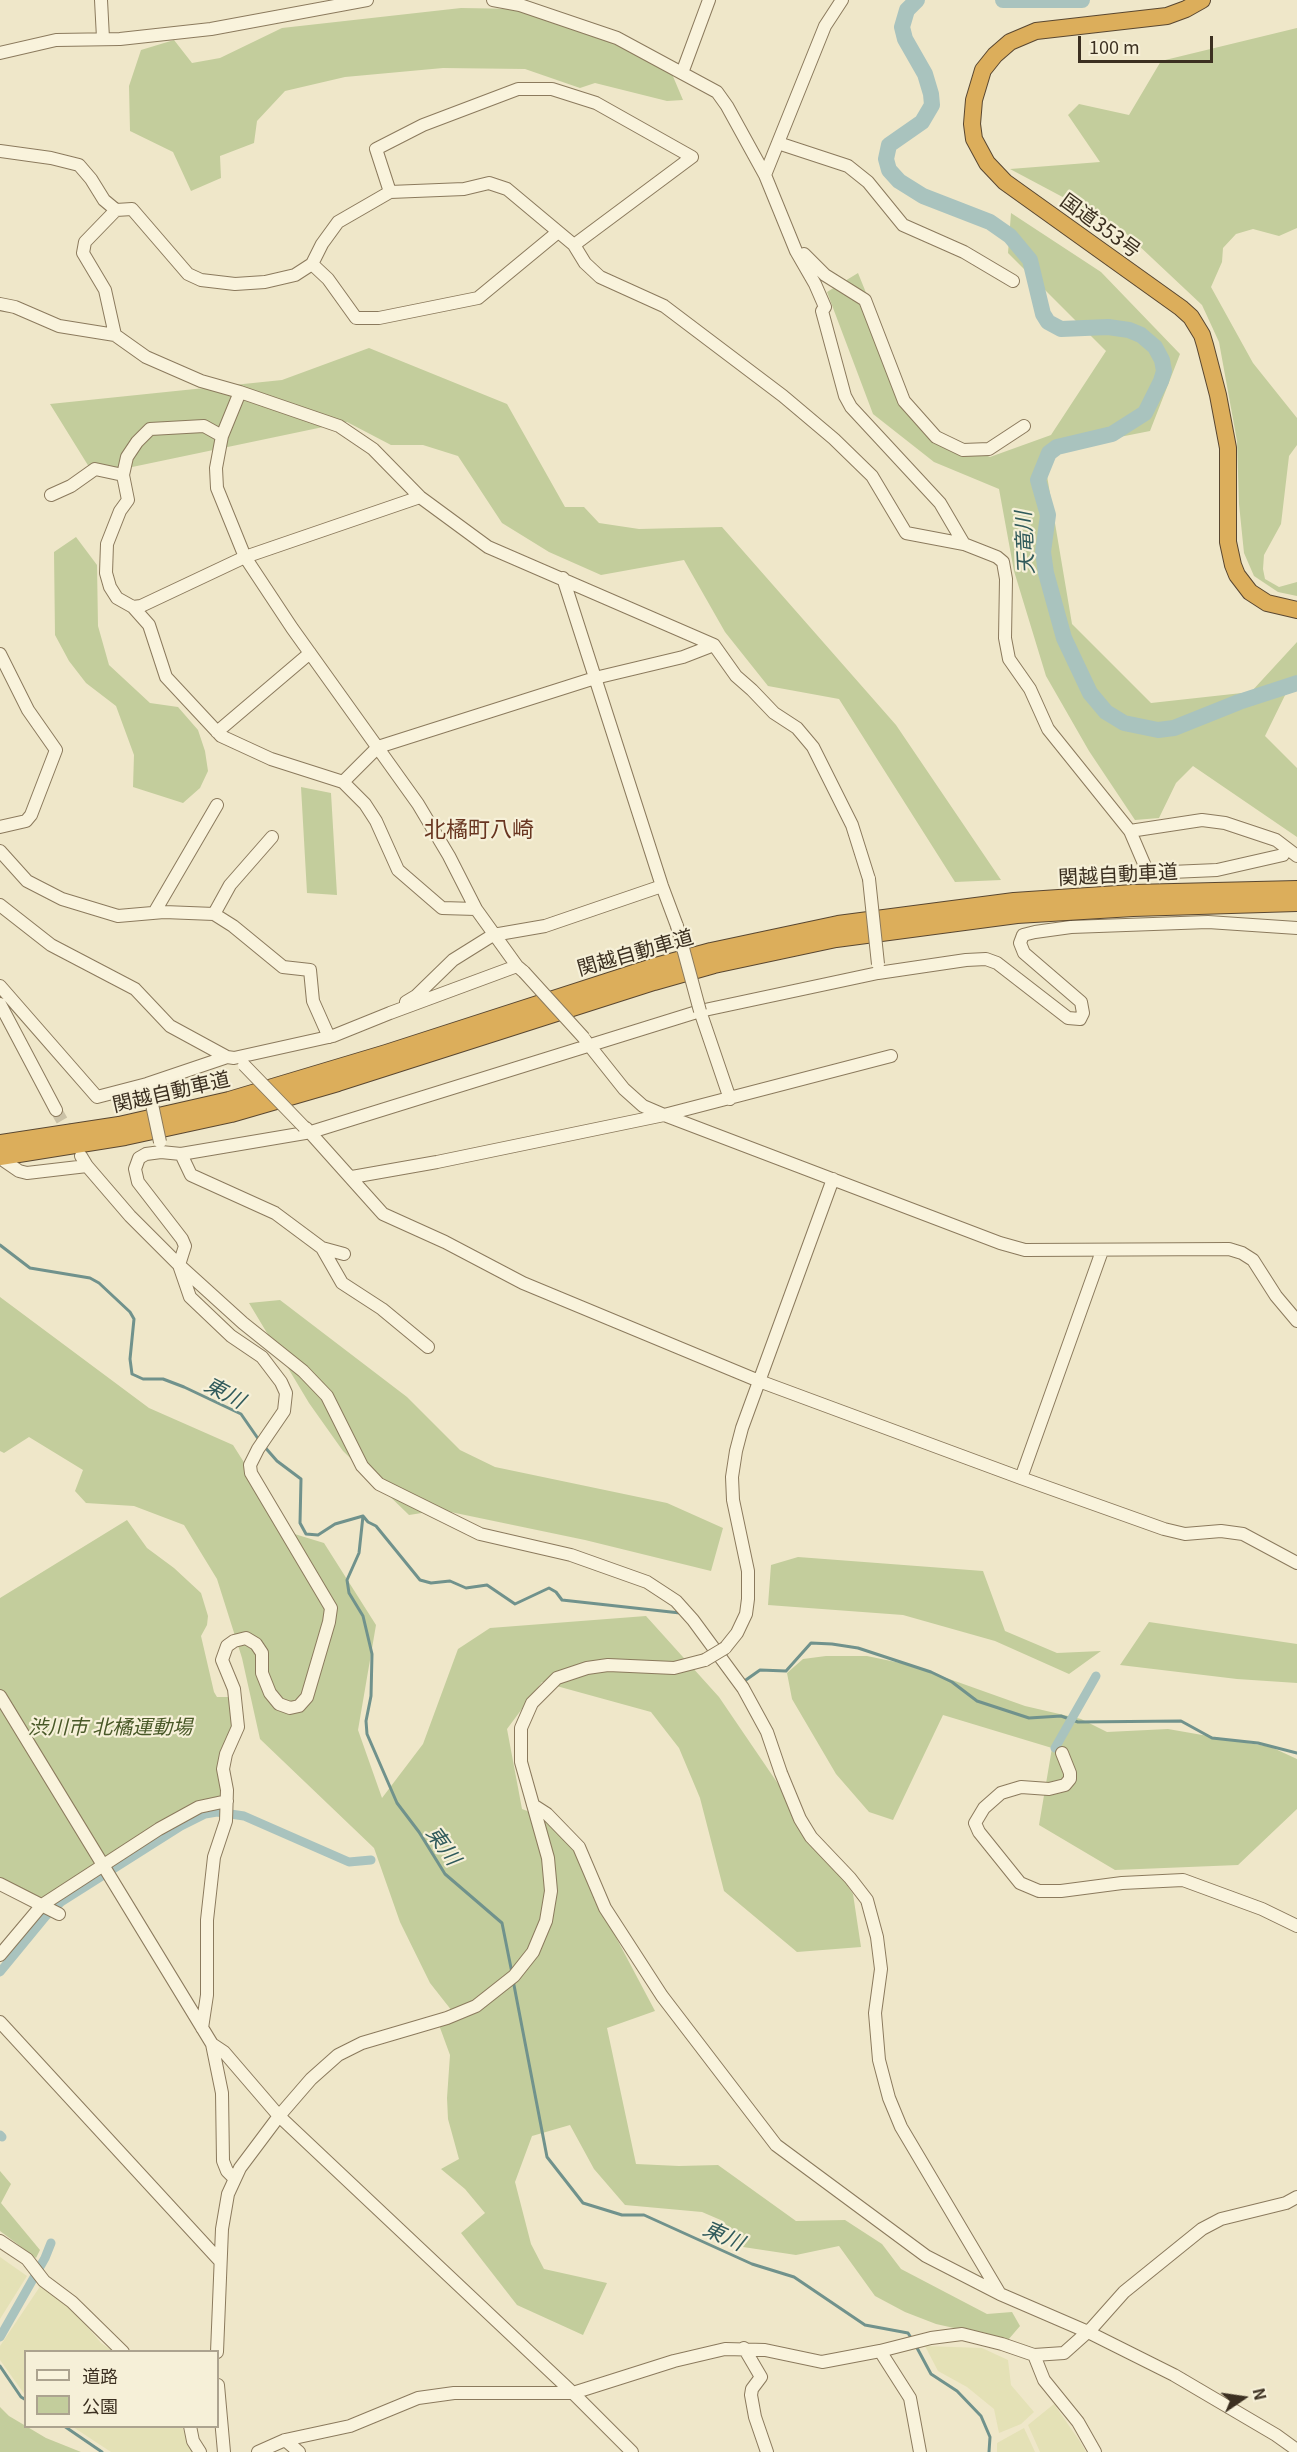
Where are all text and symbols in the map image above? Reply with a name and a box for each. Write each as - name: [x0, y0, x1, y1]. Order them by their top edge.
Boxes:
- scale bar: [1081, 24, 1216, 62]
- text: 100 m: [1089, 33, 1140, 59]
- street label: 国道353号: [1056, 188, 1146, 262]
- water label: 天竜川: [1010, 511, 1038, 575]
- district label: 北橘町八崎: [424, 816, 534, 842]
- street label: 関越自動車道: [1057, 859, 1179, 889]
- street label: 関越自動車道: [574, 924, 696, 980]
- street label: 関越自動車道: [110, 1066, 232, 1116]
- water label: 東川: [201, 1371, 249, 1413]
- park label: 渋川市 北橘運動場: [28, 1714, 192, 1738]
- water label: 東川: [421, 1821, 467, 1869]
- water label: 東川: [700, 2215, 748, 2255]
- legend: [24, 2350, 219, 2428]
- text: 道路: [82, 2362, 118, 2388]
- north arrow: [1213, 2368, 1273, 2428]
- text: N: [1247, 2385, 1274, 2402]
- text: 公園: [82, 2392, 118, 2418]

